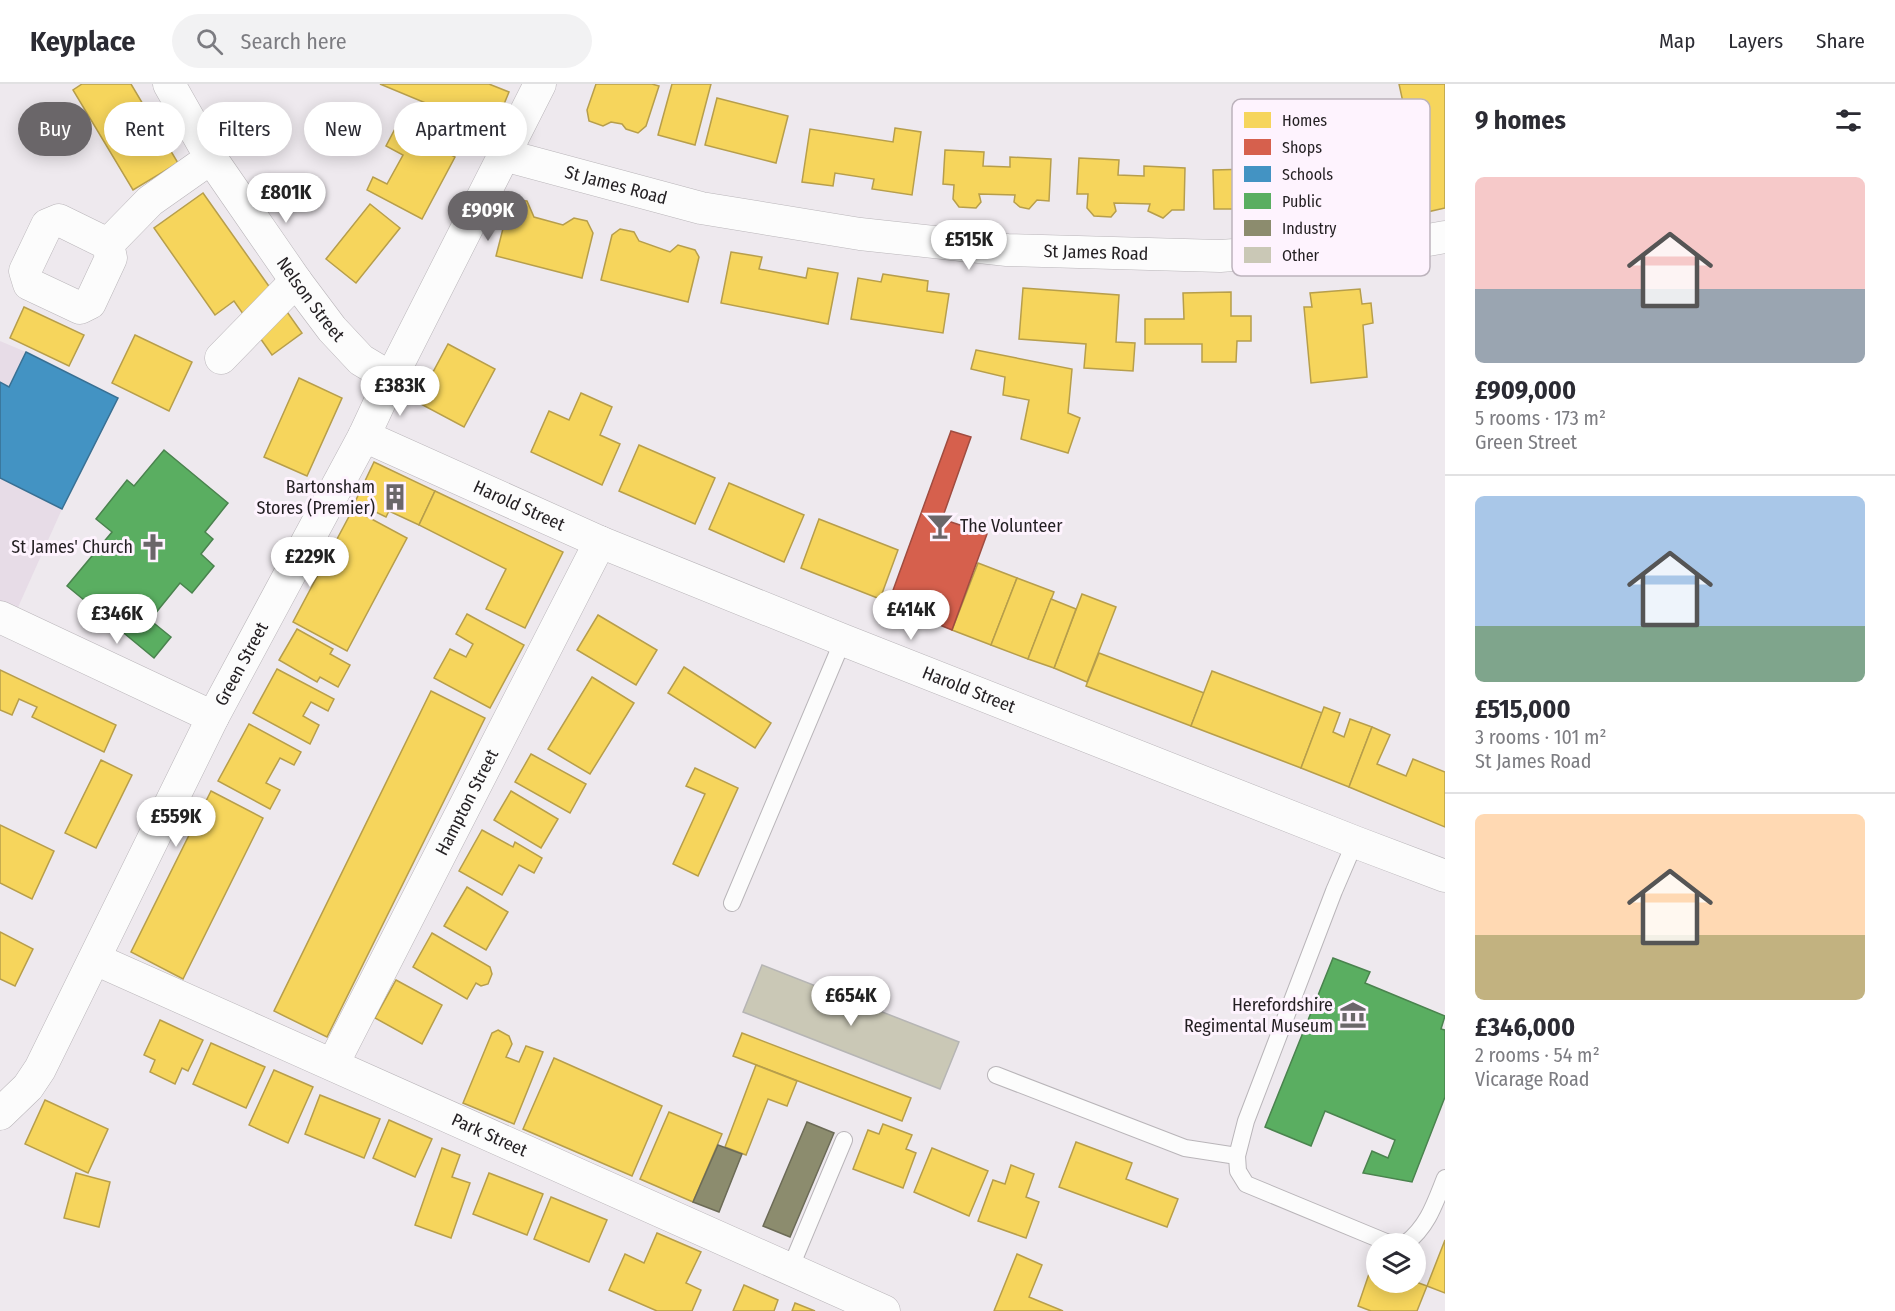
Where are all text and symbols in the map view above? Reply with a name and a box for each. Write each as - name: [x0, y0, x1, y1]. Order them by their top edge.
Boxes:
- search box: [172, 14, 592, 68]
- text: Keyplace: [30, 25, 136, 58]
- icon: search: [193, 25, 226, 58]
- text: Search here: [241, 28, 347, 55]
- text: Map: [1659, 28, 1695, 54]
- text: Layers: [1728, 28, 1783, 54]
- text: Share: [1816, 28, 1865, 54]
- legend: [1232, 99, 1430, 276]
- chip: Buy: [18, 102, 92, 156]
- chip: Rent: [104, 102, 185, 156]
- chip: Filters: [197, 102, 292, 156]
- chip: New: [304, 102, 382, 156]
- chip: Apartment: [394, 102, 527, 156]
- icon: filters: [1832, 104, 1865, 137]
- text: 9 homes: [1475, 105, 1566, 136]
- text: Homes: [1282, 111, 1327, 130]
- text: Shops: [1282, 138, 1322, 157]
- street label: St James Road: [563, 161, 669, 209]
- text: Schools: [1282, 165, 1333, 184]
- pin: £801K: [244, 173, 328, 224]
- text: £801K: [261, 180, 311, 204]
- pin: £909K: [446, 191, 530, 242]
- text: Public: [1282, 192, 1322, 211]
- text: £909K: [462, 198, 514, 222]
- icon: home: [1616, 216, 1724, 324]
- text: Industry: [1282, 219, 1337, 238]
- pin: £515K: [927, 220, 1011, 271]
- text: £515K: [945, 227, 993, 251]
- street label: St James Road: [1043, 240, 1149, 265]
- text: Other: [1282, 246, 1320, 265]
- street label: Nelson Street: [272, 253, 349, 346]
- pin: £383K: [358, 366, 442, 417]
- text: £383K: [375, 373, 425, 397]
- text: £909,000: [1475, 375, 1576, 406]
- text: 5 rooms · 173 m²: [1475, 406, 1606, 430]
- text: Green Street: [1475, 430, 1577, 454]
- place label: Bartonsham Stores (Premier): [257, 476, 375, 519]
- street label: Harold Street: [470, 476, 568, 536]
- building icon: Bartonsham Stores (Premier): [380, 482, 410, 512]
- bar icon: The Volunteer: [925, 511, 955, 541]
- place label: The Volunteer: [960, 515, 1063, 537]
- church icon: St James' Church: [138, 532, 168, 562]
- icon: home: [1616, 535, 1724, 643]
- place label: St James' Church: [11, 536, 133, 558]
- pin: £229K: [268, 537, 352, 588]
- text: £229K: [285, 544, 335, 568]
- pin: £414K: [869, 590, 953, 641]
- pin: £346K: [75, 594, 159, 645]
- text: £414K: [887, 597, 935, 621]
- text: £346K: [91, 601, 143, 625]
- street label: Green Street: [210, 618, 273, 710]
- street label: Harold Street: [919, 661, 1018, 718]
- text: £515,000: [1475, 694, 1571, 725]
- text: 3 rooms · 101 m²: [1475, 725, 1606, 749]
- street label: Hampton Street: [431, 745, 503, 859]
- text: St James Road: [1475, 749, 1591, 773]
- pin: £559K: [134, 797, 218, 848]
- text: £559K: [151, 804, 201, 828]
- icon: home: [1616, 853, 1724, 961]
- pin: £654K: [809, 976, 893, 1027]
- text: £654K: [825, 983, 877, 1007]
- place label: Herefordshire Regimental Museum: [1184, 994, 1333, 1037]
- museum icon: Herefordshire Regimental Museum: [1338, 1000, 1368, 1030]
- text: £346,000: [1475, 1012, 1575, 1043]
- text: 2 rooms · 54 m²: [1475, 1043, 1600, 1067]
- text: Vicarage Road: [1475, 1067, 1589, 1091]
- street label: Park Street: [448, 1109, 531, 1162]
- map controls: [1366, 1233, 1426, 1293]
- button: layers: [1366, 1233, 1426, 1293]

